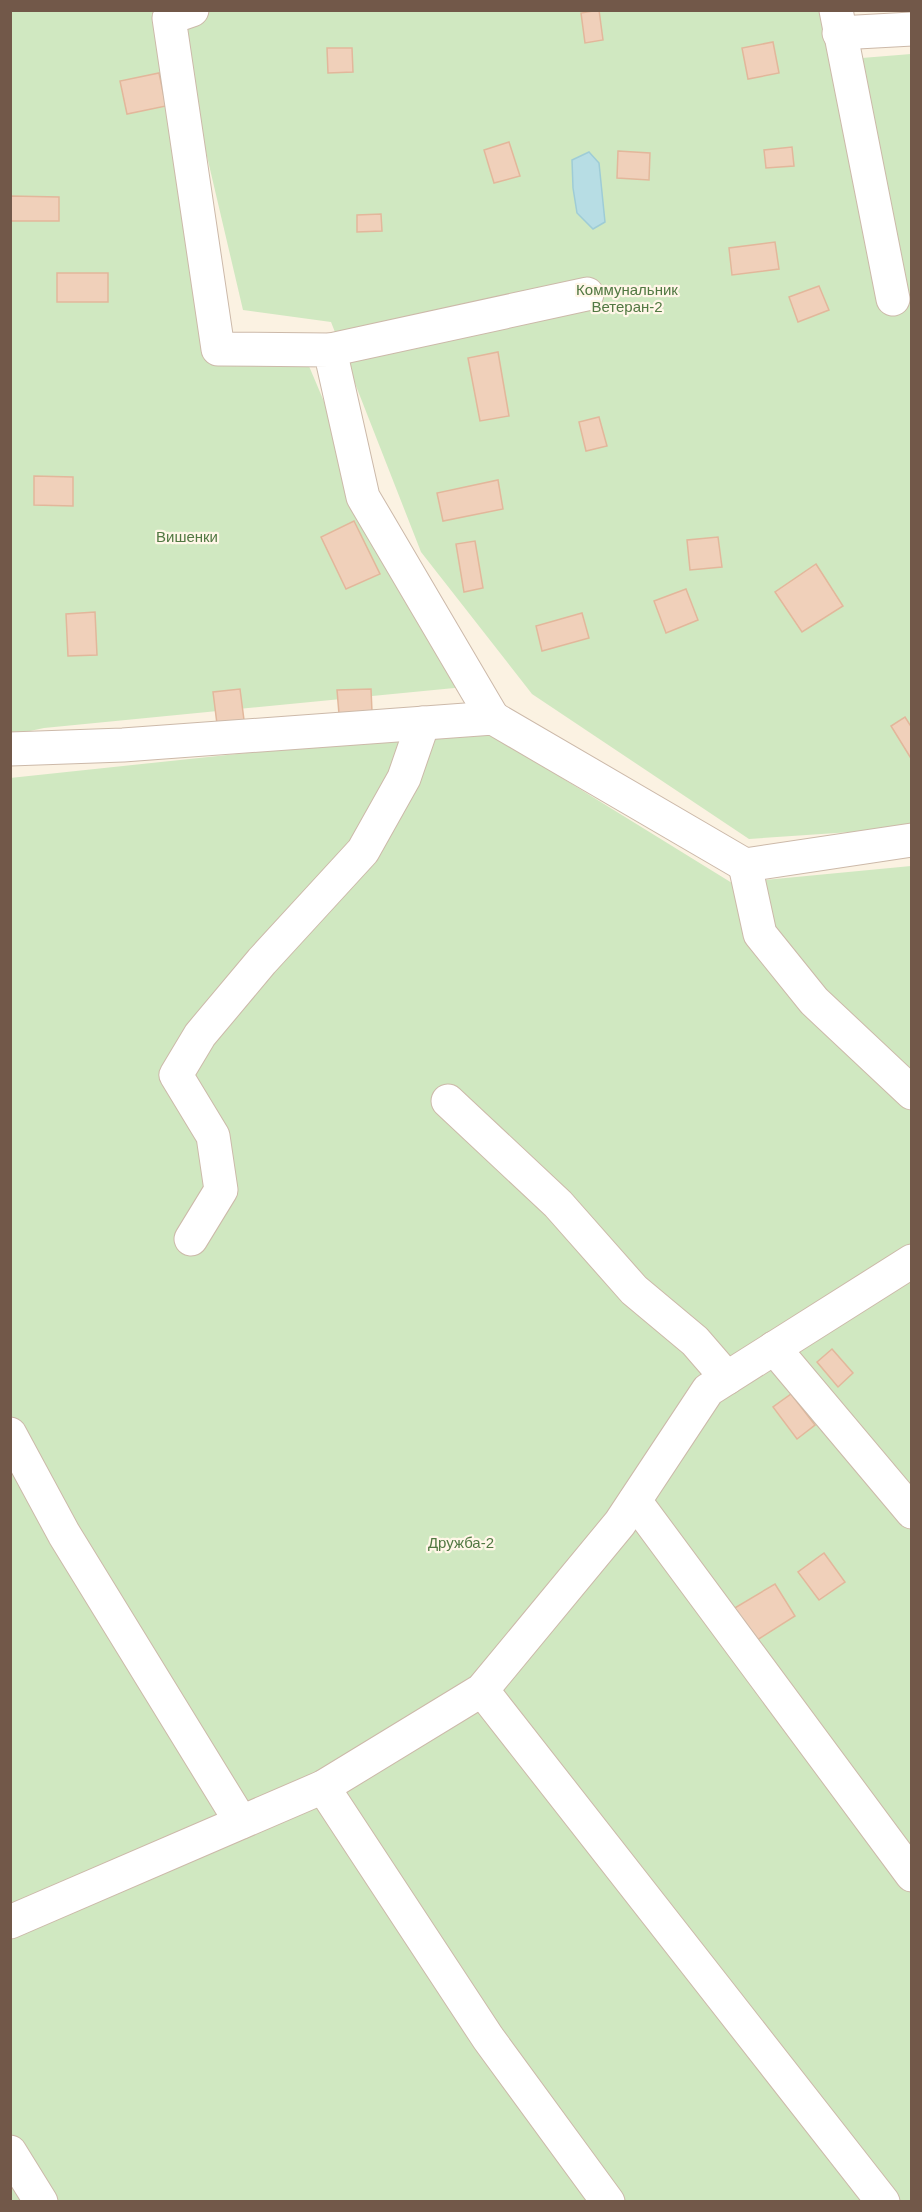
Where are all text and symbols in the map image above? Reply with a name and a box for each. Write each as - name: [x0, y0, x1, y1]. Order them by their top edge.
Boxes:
- park label: Коммунальник Ветеран-2: [576, 281, 678, 315]
- park label: Вишенки: [156, 528, 218, 545]
- park label: Дружба-2: [428, 1534, 494, 1551]

